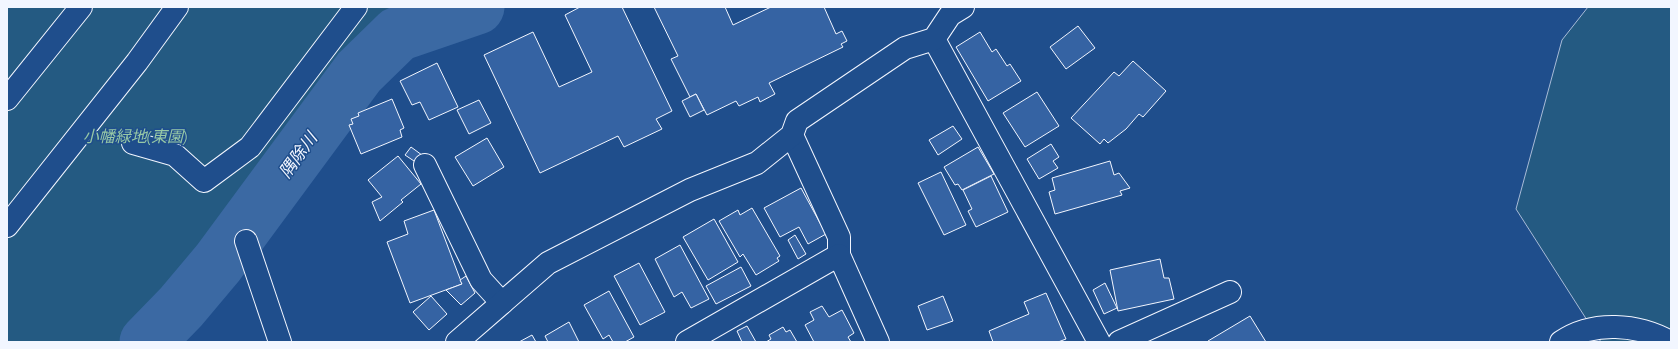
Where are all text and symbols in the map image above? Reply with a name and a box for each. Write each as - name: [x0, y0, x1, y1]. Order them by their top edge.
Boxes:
- park label: 小幡緑地(東園): [83, 127, 187, 146]
- water label: 隅除川: [275, 127, 322, 182]

